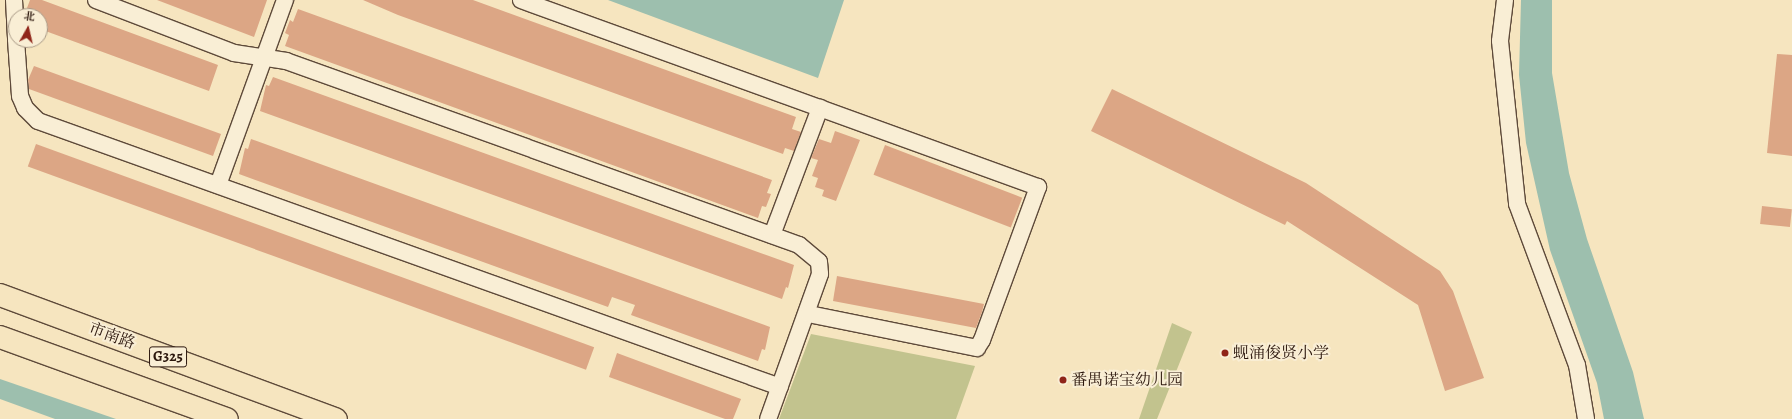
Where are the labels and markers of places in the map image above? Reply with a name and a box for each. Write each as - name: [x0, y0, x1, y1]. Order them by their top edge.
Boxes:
- place label: 蚬涌俊贤小学: [1233, 343, 1329, 363]
- marker: 蚬涌俊贤小学: [1220, 348, 1230, 358]
- place label: 番禺诺宝幼儿园: [1071, 370, 1183, 390]
- marker: 番禺诺宝幼儿园: [1058, 375, 1068, 385]

